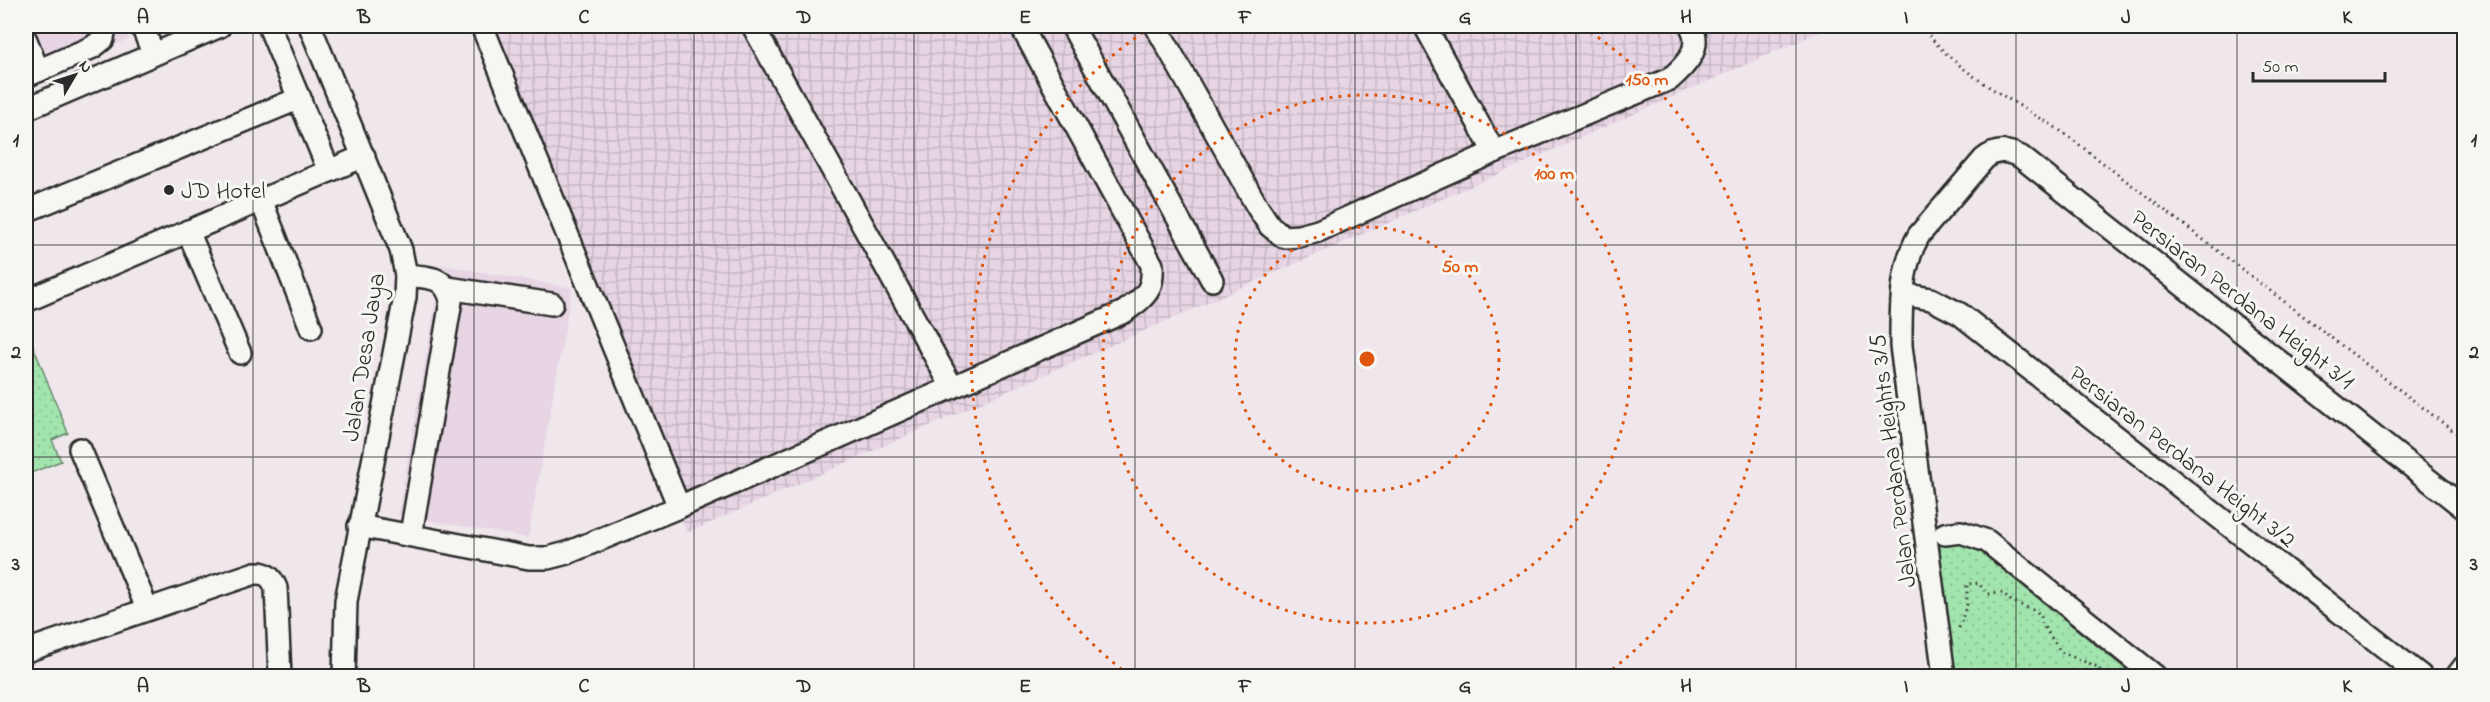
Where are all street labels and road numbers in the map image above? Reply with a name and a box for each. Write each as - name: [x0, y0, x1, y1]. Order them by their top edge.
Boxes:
- street label: Persiaran Perdana Height 3/1: [2122, 202, 2361, 400]
- street label: Jalan Desa Jaya: [335, 271, 397, 444]
- street label: Jalan Perdana Heights 3/5: [1862, 332, 1927, 589]
- street label: Persiaran Perdana Height 3/2: [2060, 358, 2303, 558]

